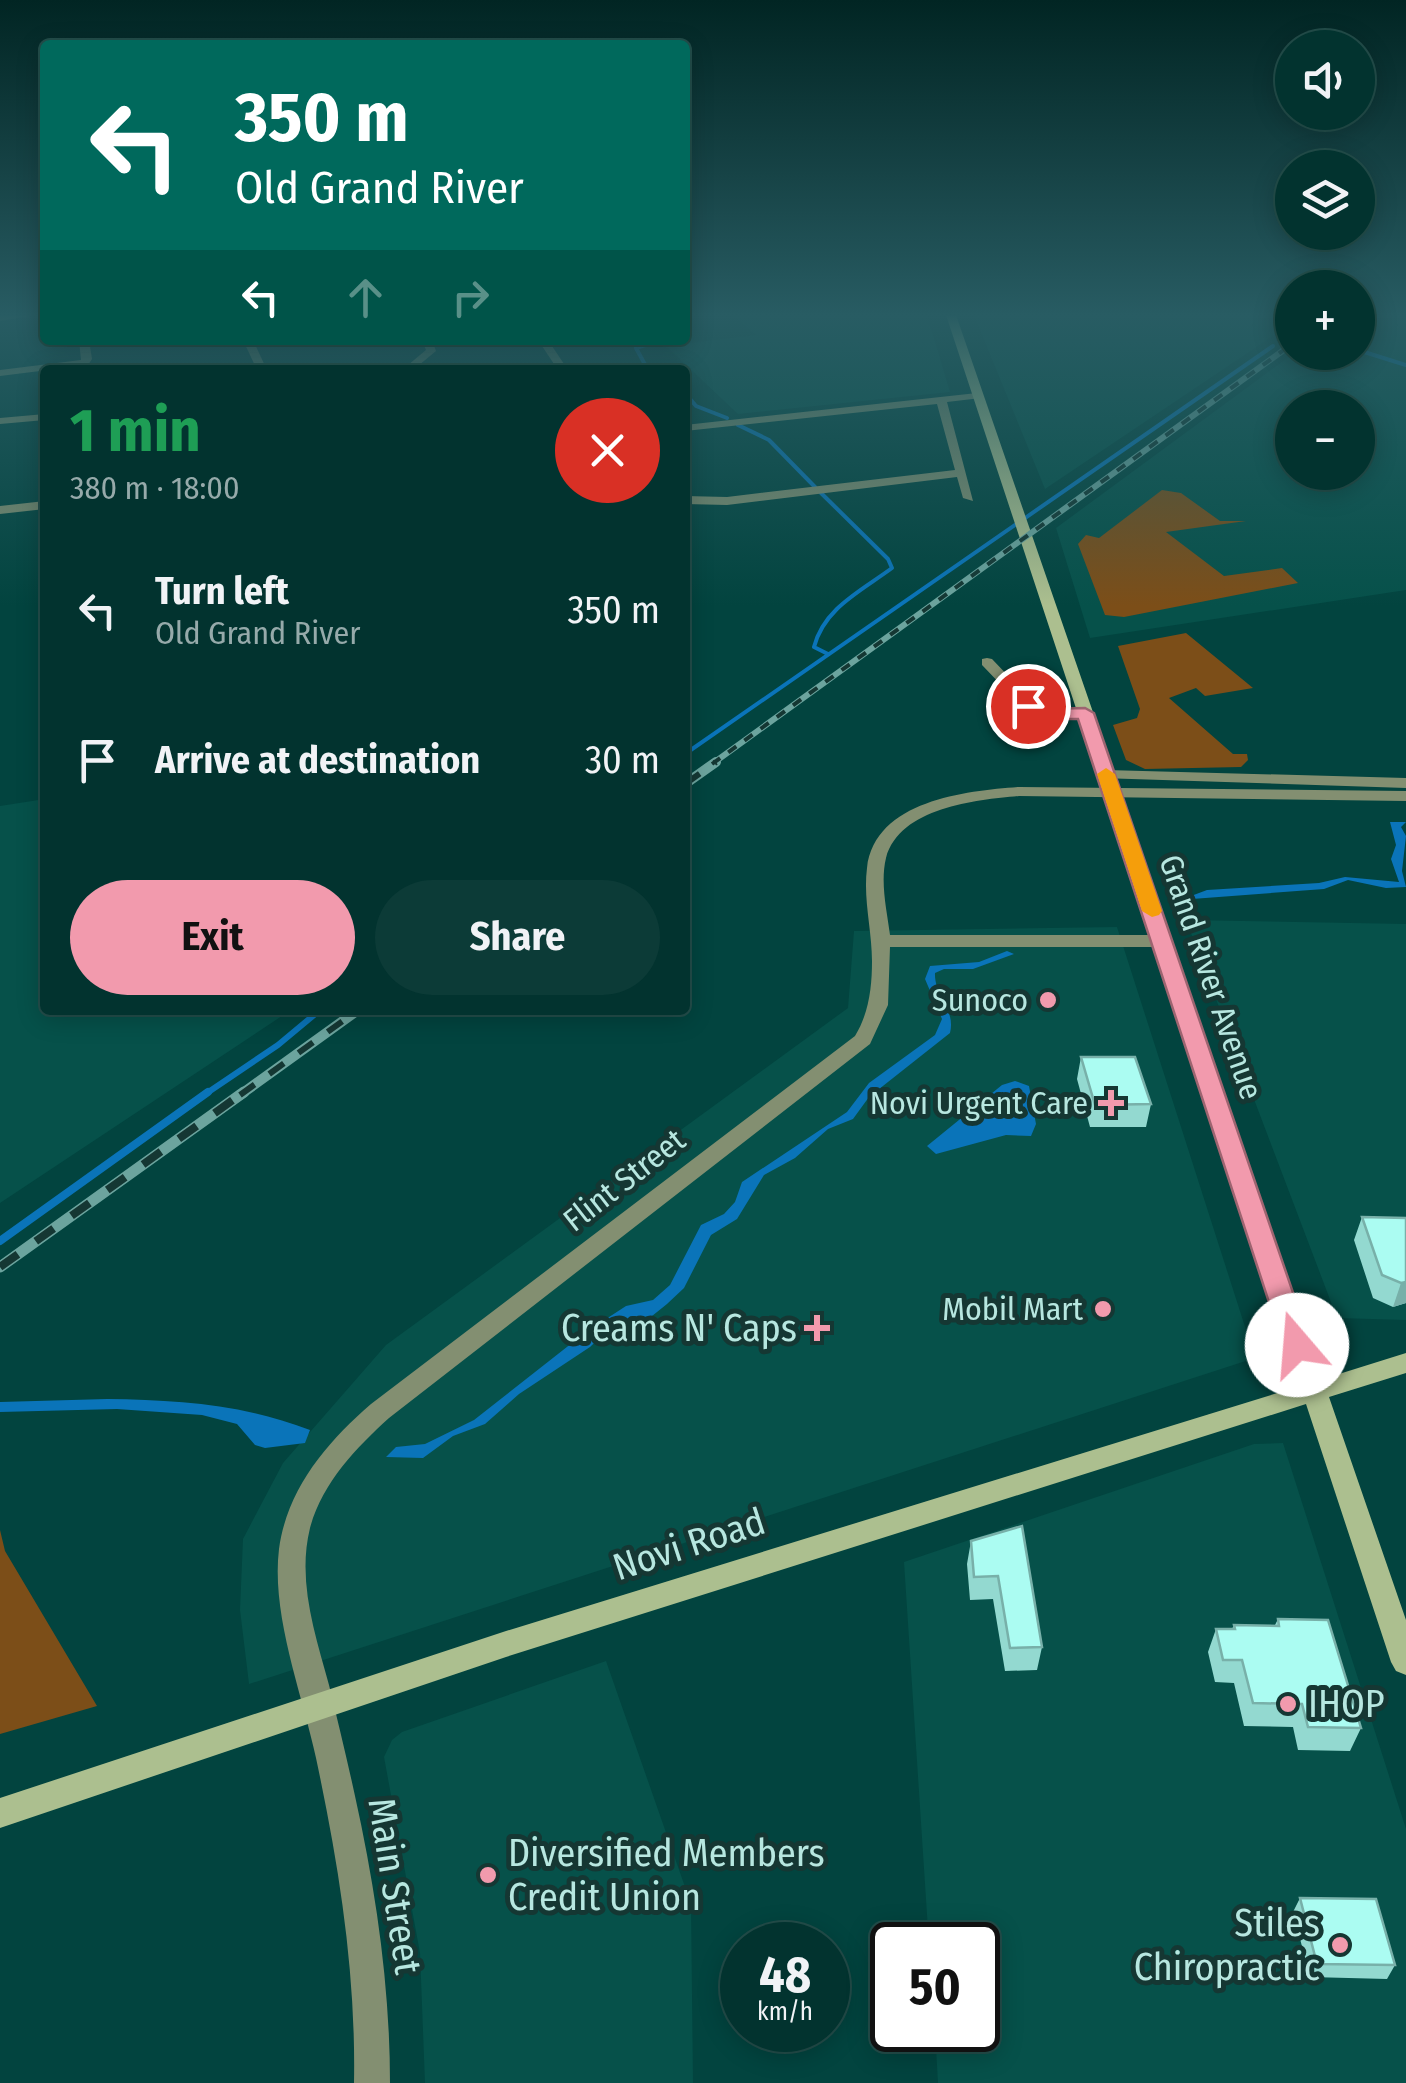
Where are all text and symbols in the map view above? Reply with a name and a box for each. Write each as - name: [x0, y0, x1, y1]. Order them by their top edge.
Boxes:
- map controls: [1275, 30, 1375, 490]
- button: sound: [1275, 30, 1375, 130]
- text: 350 m: [235, 76, 409, 160]
- icon: left: [70, 80, 200, 210]
- button: layers: [1275, 150, 1375, 250]
- text: Old Grand River: [235, 161, 524, 215]
- icon: left: [233, 270, 288, 325]
- icon: ahead: [338, 270, 393, 325]
- icon: right: [443, 270, 498, 325]
- button: +: [1275, 270, 1375, 370]
- button: −: [1275, 390, 1375, 490]
- text: 1 min: [70, 395, 201, 467]
- button: close: [555, 398, 660, 503]
- text: 380 m · 18:00: [70, 469, 240, 507]
- text: Turn left: [155, 568, 289, 614]
- icon: left: [70, 583, 125, 638]
- text: 350 m: [567, 587, 660, 633]
- text: Old Grand River: [155, 614, 360, 652]
- pin: [986, 664, 1071, 749]
- icon: arrive: [1001, 679, 1056, 734]
- icon: arrive: [70, 733, 125, 788]
- text: Arrive at destination: [155, 737, 480, 783]
- text: 30 m: [585, 737, 660, 783]
- street label: Grand River Avenue: [1151, 850, 1271, 1104]
- button: Exit: [70, 880, 355, 995]
- button: Share: [375, 880, 660, 995]
- place label: Sunoco: [932, 981, 1028, 1019]
- marker: Sunoco: [1037, 989, 1059, 1011]
- place label: Novi Urgent Care: [870, 1084, 1088, 1122]
- marker: Novi Urgent Care: [1098, 1090, 1124, 1116]
- street label: Flint Street: [556, 1120, 693, 1239]
- place label: Mobil Mart: [942, 1290, 1084, 1328]
- position arrow: [1245, 1293, 1349, 1397]
- marker: Mobil Mart: [1092, 1298, 1114, 1320]
- place label: Creams N' Caps: [561, 1305, 797, 1351]
- marker: Creams N' Caps: [806, 1317, 828, 1339]
- street label: Novi Road: [607, 1498, 771, 1590]
- place label: IHOP: [1308, 1681, 1385, 1727]
- marker: IHOP: [1277, 1693, 1299, 1715]
- street label: Main Street: [358, 1795, 432, 1978]
- place label: Diversified Members Credit Union: [508, 1830, 825, 1920]
- marker: Diversified Members Credit Union: [477, 1864, 499, 1886]
- place label: Stiles Chiropractic: [1134, 1900, 1320, 1990]
- speed limit sign: 50: [870, 1922, 1000, 2052]
- marker: Stiles Chiropractic: [1329, 1934, 1351, 1956]
- text: 48: [759, 1945, 811, 2005]
- text: km/h: [757, 1997, 813, 2027]

